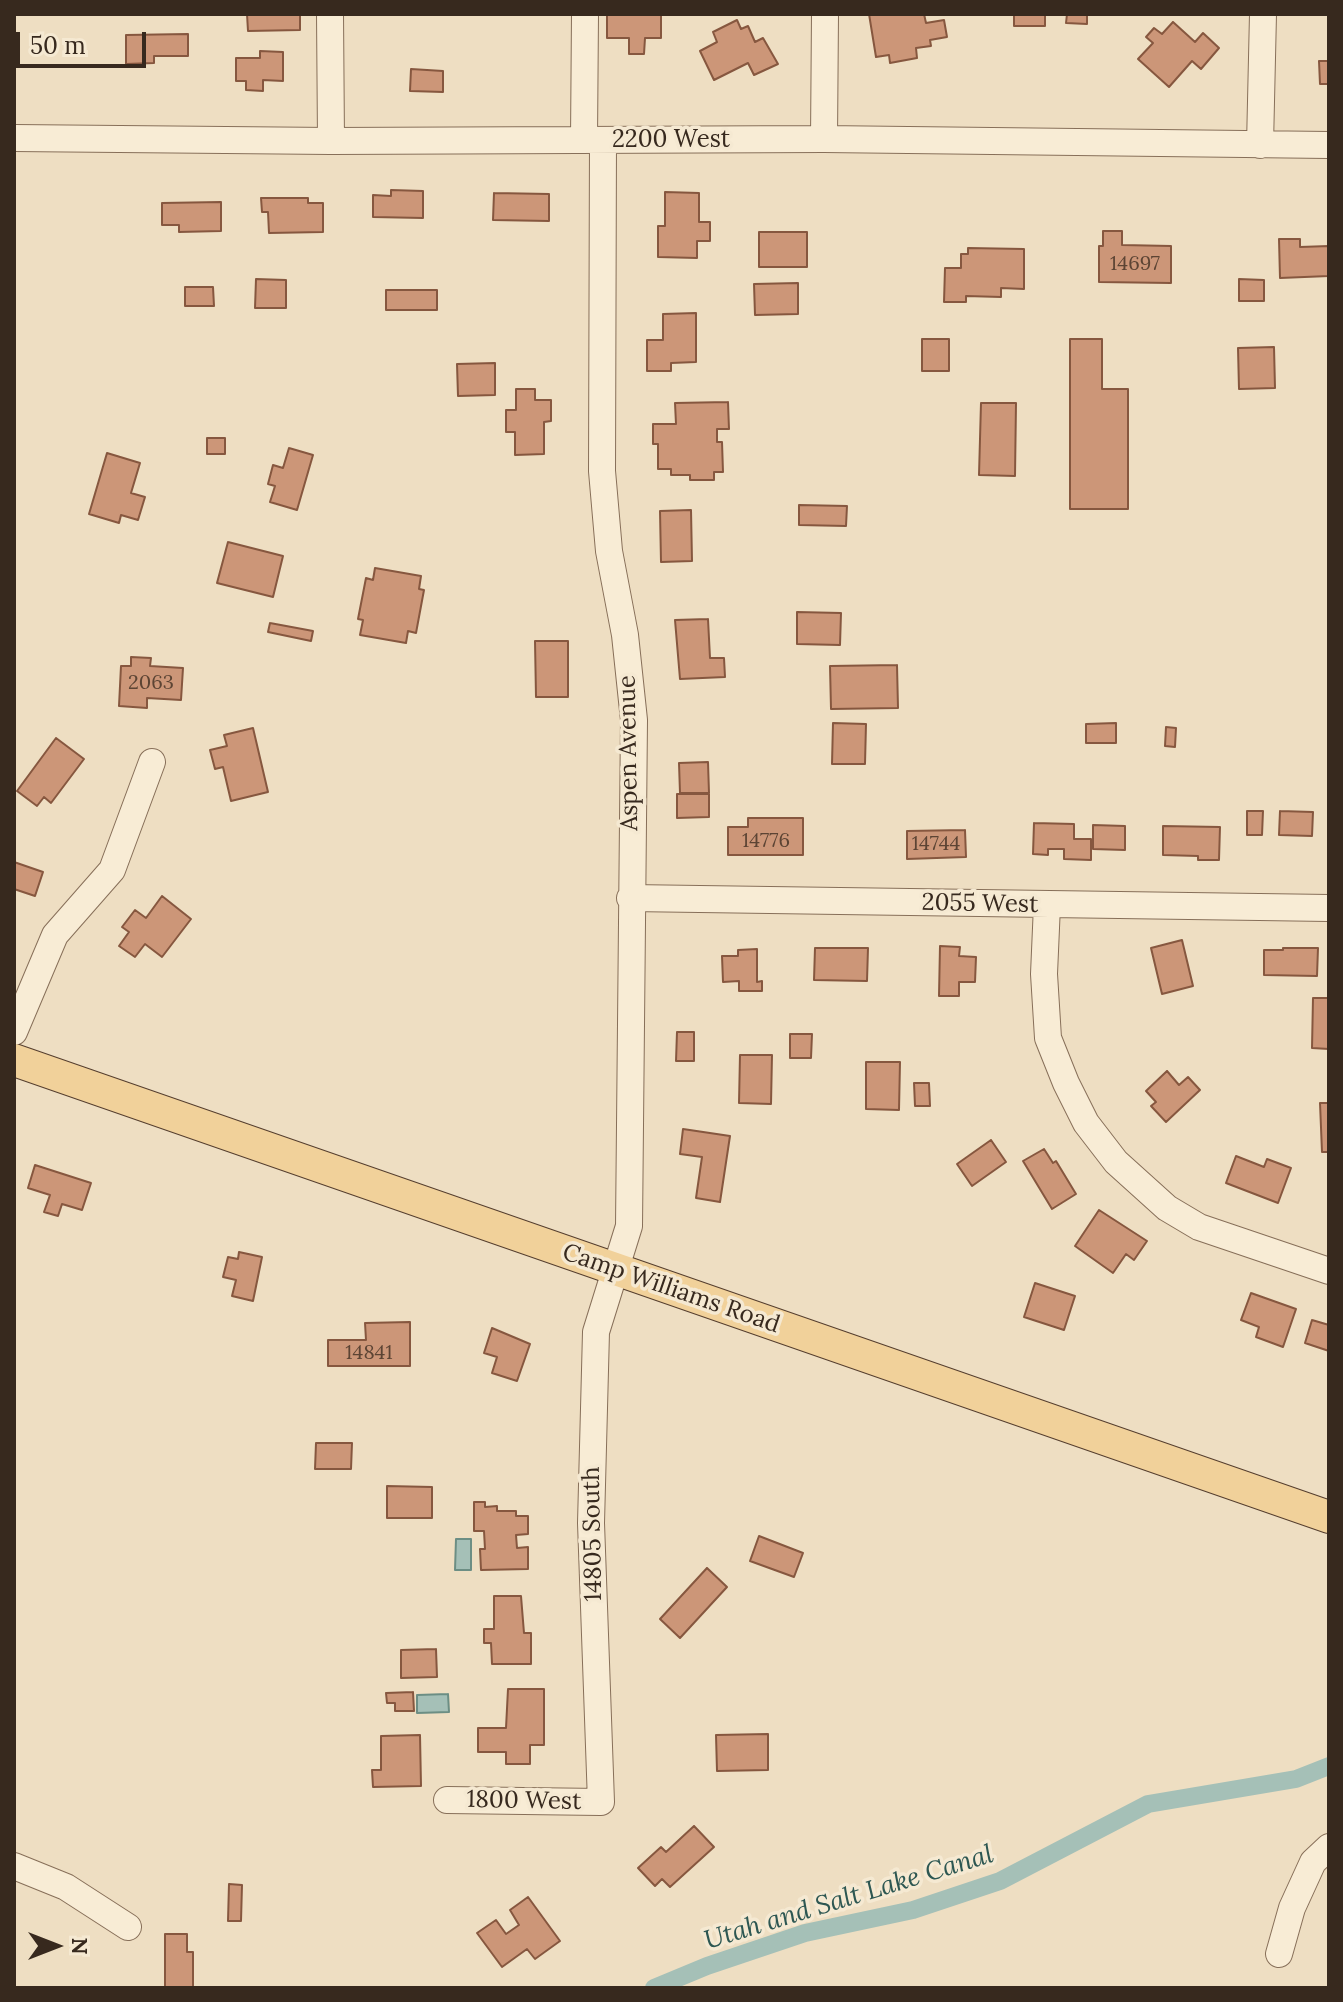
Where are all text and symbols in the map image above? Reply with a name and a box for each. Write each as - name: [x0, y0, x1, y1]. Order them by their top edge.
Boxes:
- scale bar: [20, 16, 150, 66]
- text: 50 m: [30, 30, 86, 61]
- street label: 2200 West: [612, 126, 730, 154]
- house number: 14697: [1110, 252, 1160, 276]
- house number: 2063: [128, 671, 174, 695]
- street label: Aspen Avenue: [613, 675, 645, 831]
- house number: 14776: [742, 829, 790, 853]
- house number: 14744: [912, 832, 960, 856]
- street label: 2055 West: [921, 889, 1039, 919]
- street label: Camp Williams Road: [558, 1238, 784, 1340]
- house number: 14841: [345, 1341, 393, 1365]
- street label: 14805 South: [577, 1466, 609, 1602]
- street label: 1800 West: [466, 1786, 582, 1816]
- water label: Utah and Salt Lake Canal: [701, 1839, 997, 1957]
- north arrow: [16, 1906, 96, 1986]
- text: N: [66, 1937, 94, 1955]

